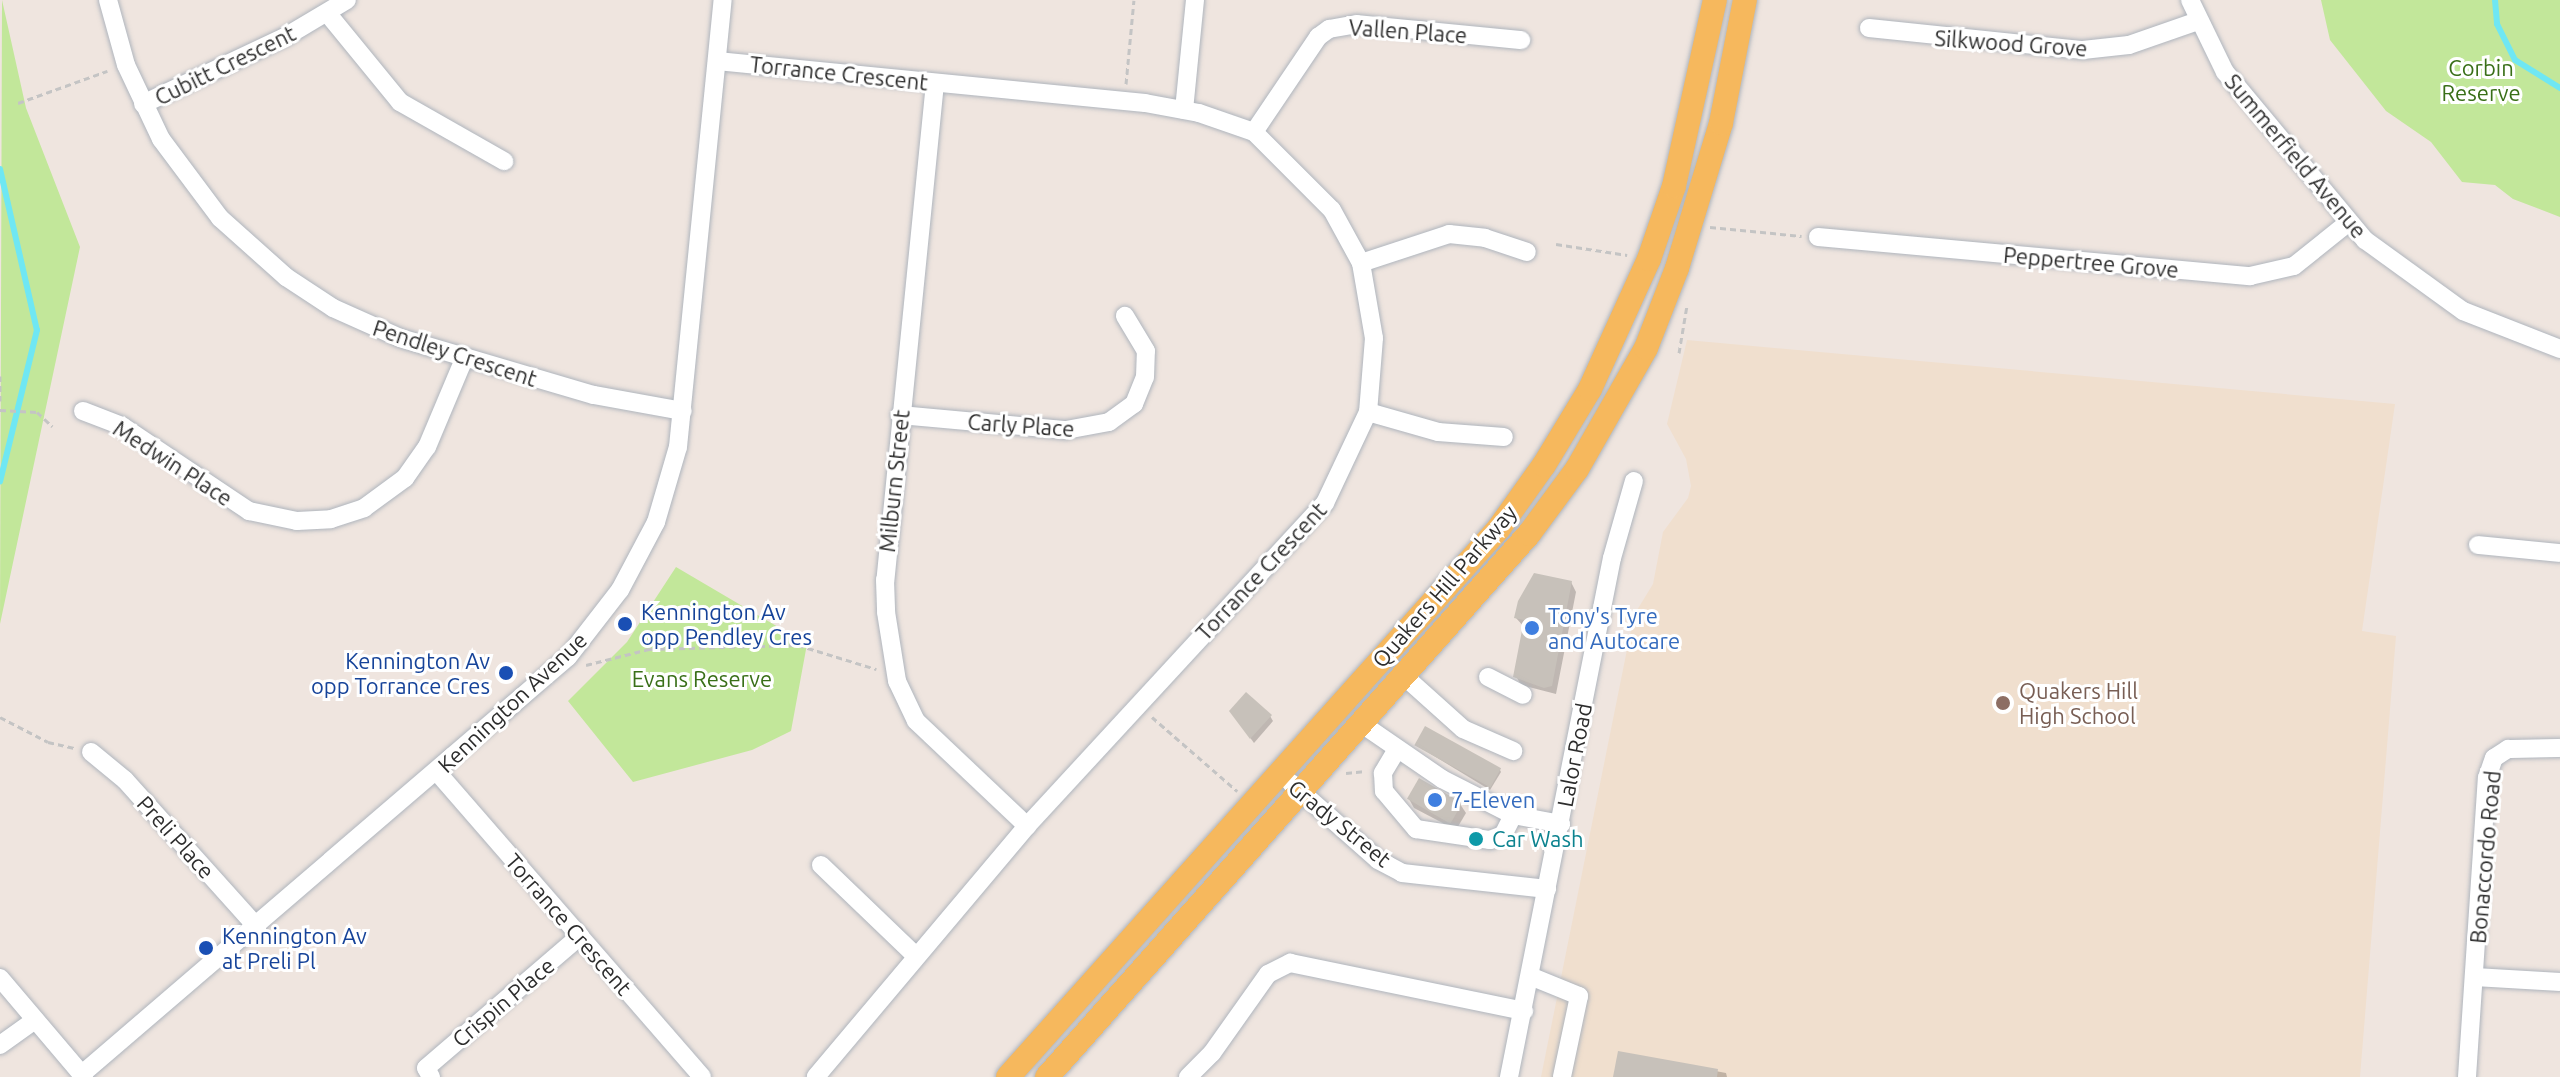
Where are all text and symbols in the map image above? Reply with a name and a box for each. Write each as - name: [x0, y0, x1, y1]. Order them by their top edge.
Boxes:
- street label: Vallen Place: [1348, 14, 1468, 48]
- street label: Cubitt Crescent: [150, 20, 300, 110]
- street label: Silkwood Grove: [1934, 24, 2088, 62]
- street label: Torrance Crescent: [749, 51, 929, 95]
- park label: Corbin Reserve: [2441, 54, 2521, 106]
- street label: Summerfield Avenue: [2220, 69, 2372, 243]
- street label: Peppertree Grove: [2002, 241, 2180, 283]
- street label: Pendley Crescent: [370, 314, 540, 392]
- street label: Carly Place: [967, 408, 1075, 442]
- street label: Milburn Street: [873, 409, 915, 553]
- street label: Medwin Place: [108, 415, 238, 511]
- street label: Torrance Crescent: [1190, 497, 1332, 645]
- street label: Quakers Hill Parkway: [1366, 499, 1522, 673]
- place label: Kennington Av opp Pendley Cres: [641, 598, 812, 650]
- place label: Tony's Tyre and Autocare: [1548, 602, 1680, 654]
- marker: Kennington Av opp Pendley Cres: [616, 615, 634, 633]
- marker: Tony's Tyre and Autocare: [1523, 619, 1541, 637]
- street label: Kennington Avenue: [432, 626, 592, 778]
- place label: Kennington Av opp Torrance Cres: [311, 647, 490, 698]
- marker: Kennington Av opp Torrance Cres: [497, 664, 515, 682]
- park label: Evans Reserve: [632, 666, 772, 692]
- place label: Quakers Hill High School: [2019, 677, 2138, 728]
- marker: Quakers Hill High School: [1994, 694, 2012, 712]
- street label: Lalor Road: [1551, 701, 1597, 809]
- street label: Bonaccordo Road: [2464, 769, 2506, 945]
- street label: Grady Street: [1283, 774, 1397, 872]
- place label: 7-Eleven: [1451, 787, 1535, 813]
- street label: Preli Place: [132, 790, 220, 884]
- marker: 7-Eleven: [1426, 791, 1444, 809]
- place label: Car Wash: [1492, 826, 1584, 852]
- marker: Car Wash: [1467, 830, 1485, 848]
- street label: Torrance Crescent: [500, 848, 638, 1000]
- place label: Kennington Av at Preli Pl: [222, 922, 367, 974]
- marker: Kennington Av at Preli Pl: [197, 939, 215, 957]
- street label: Crispin Place: [447, 952, 559, 1052]

